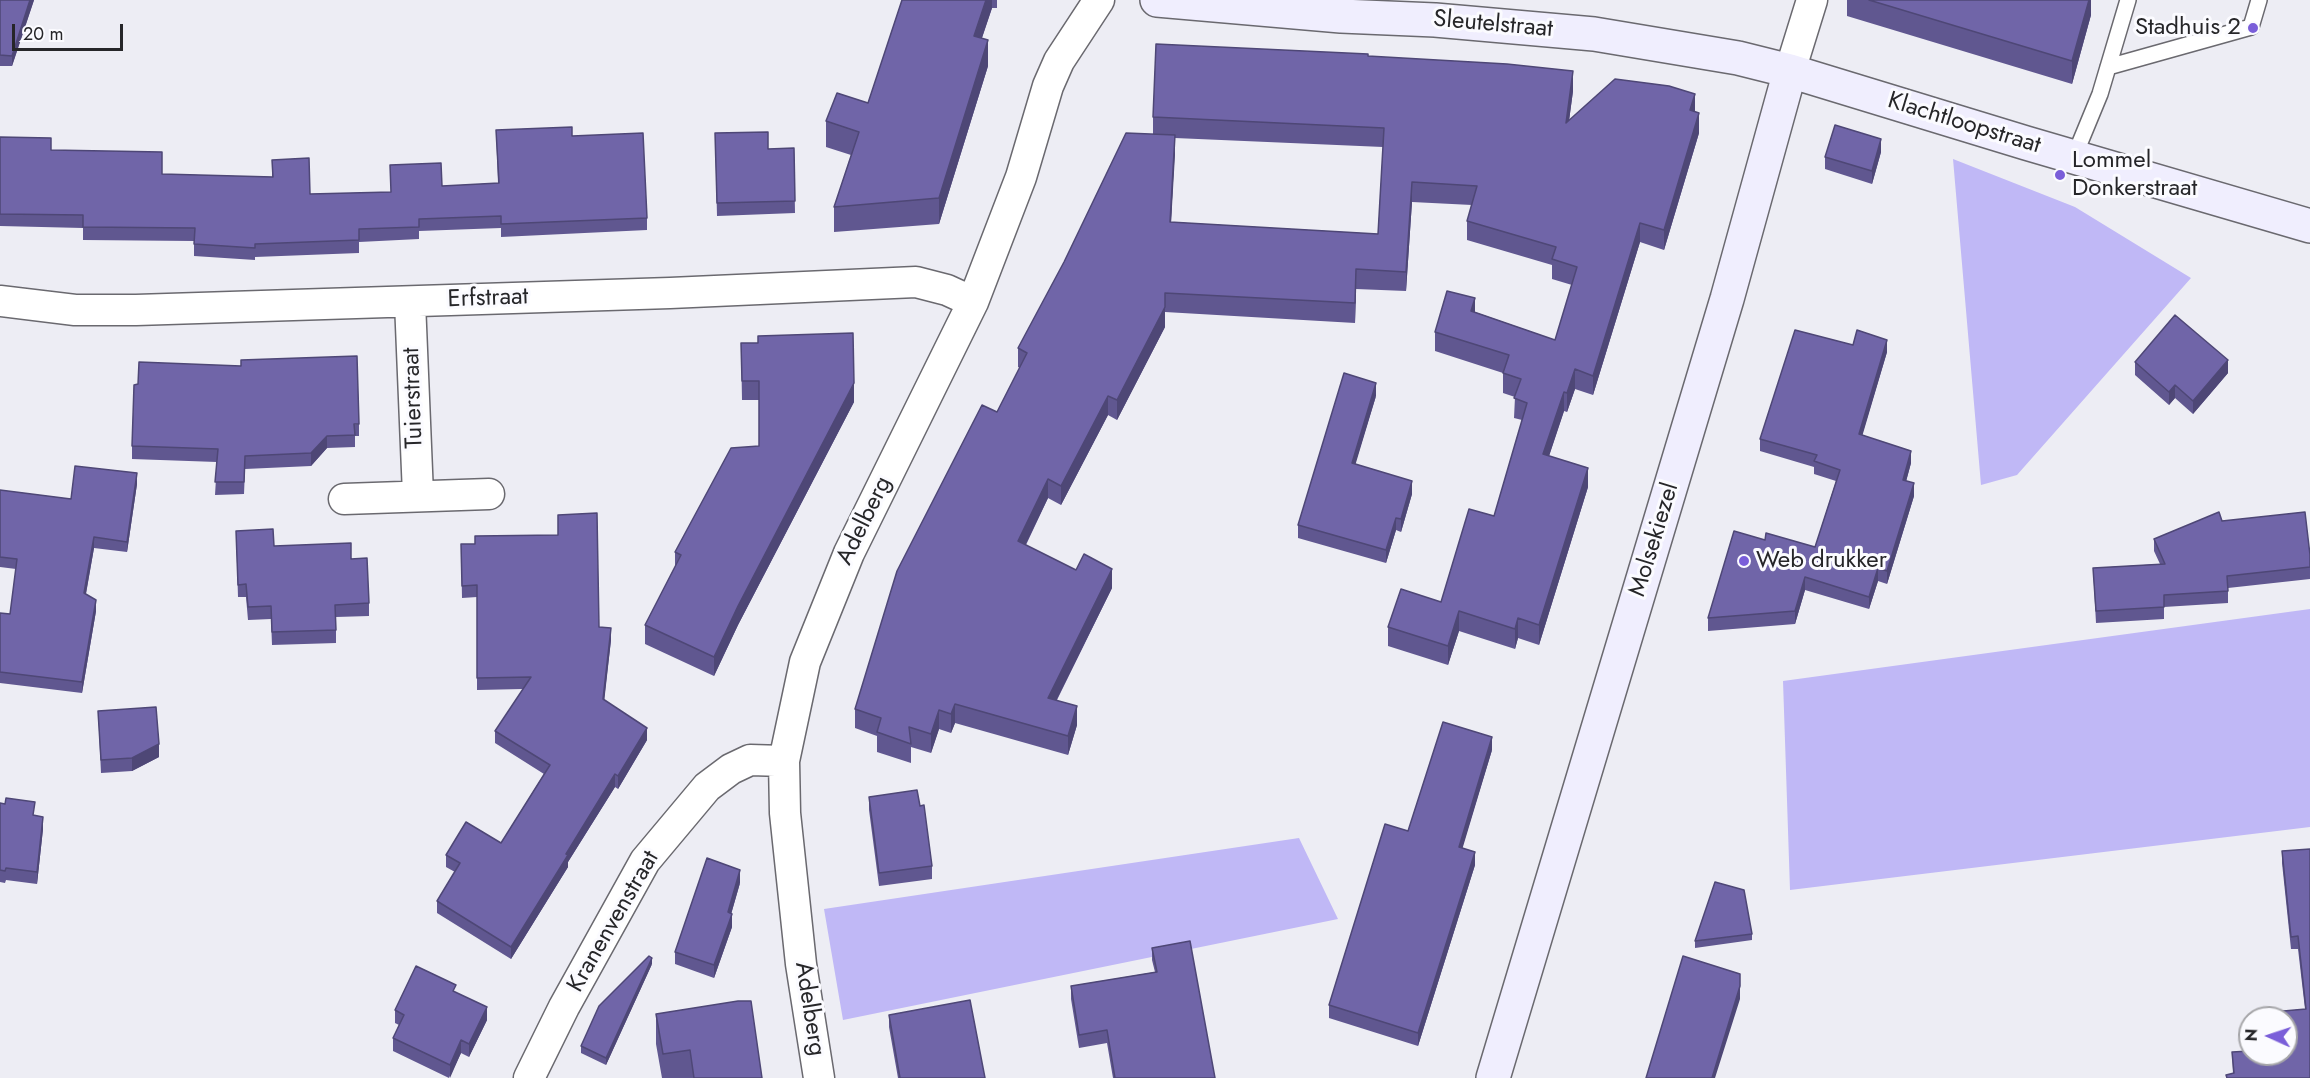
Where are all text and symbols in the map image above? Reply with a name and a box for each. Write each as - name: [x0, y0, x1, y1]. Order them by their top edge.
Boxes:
- street label: Sleutelstraat: [1432, 5, 1554, 45]
- scale bar: [15, 12, 126, 50]
- place label: Stadhuis 2: [2135, 14, 2241, 42]
- text: 20 m: [23, 21, 63, 47]
- marker: Stadhuis 2: [2246, 21, 2260, 35]
- street label: Klachtloopstraat: [1884, 87, 2044, 161]
- place label: Lommel Donkerstraat: [2072, 147, 2197, 203]
- marker: Lommel Donkerstraat: [2053, 168, 2067, 182]
- street label: Erfstraat: [447, 283, 529, 315]
- street label: Tuierstraat: [398, 347, 430, 449]
- street label: Adelberg: [831, 472, 899, 570]
- street label: Molsekiezel: [1624, 480, 1686, 600]
- place label: Web drukker: [1756, 547, 1887, 575]
- marker: Web drukker: [1737, 554, 1751, 568]
- street label: Kranenvenstraat: [562, 846, 666, 998]
- street label: Adelberg: [787, 960, 831, 1058]
- north arrow: [2238, 1006, 2298, 1066]
- text: N: [2240, 1028, 2263, 1042]

